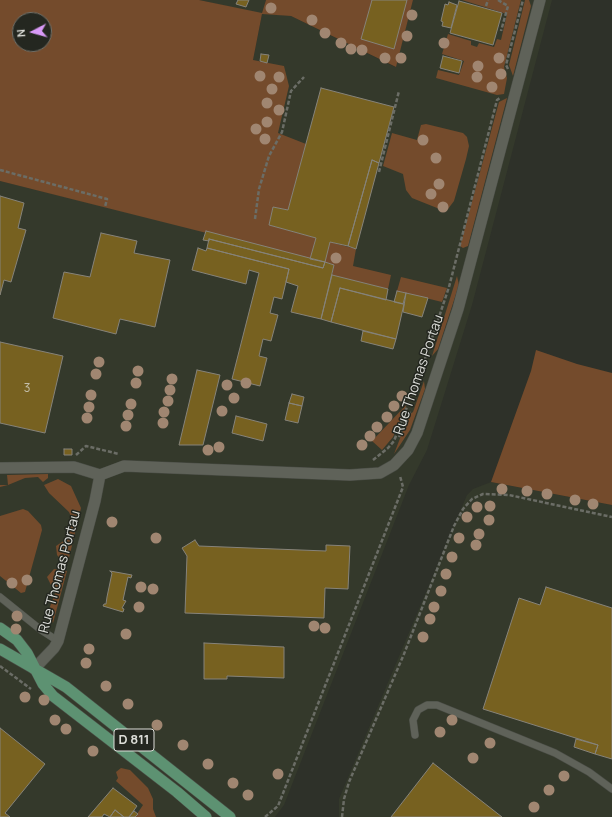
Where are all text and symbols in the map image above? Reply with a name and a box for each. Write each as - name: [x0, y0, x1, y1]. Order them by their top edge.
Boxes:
- north arrow: [12, 12, 52, 52]
- text: N: [13, 28, 28, 38]
- street label: Rue Thomas Portau: [390, 313, 448, 437]
- house number: 3: [24, 382, 30, 396]
- street label: Rue Thomas Portau: [36, 509, 84, 635]
- road number: D 811: [114, 729, 154, 751]

